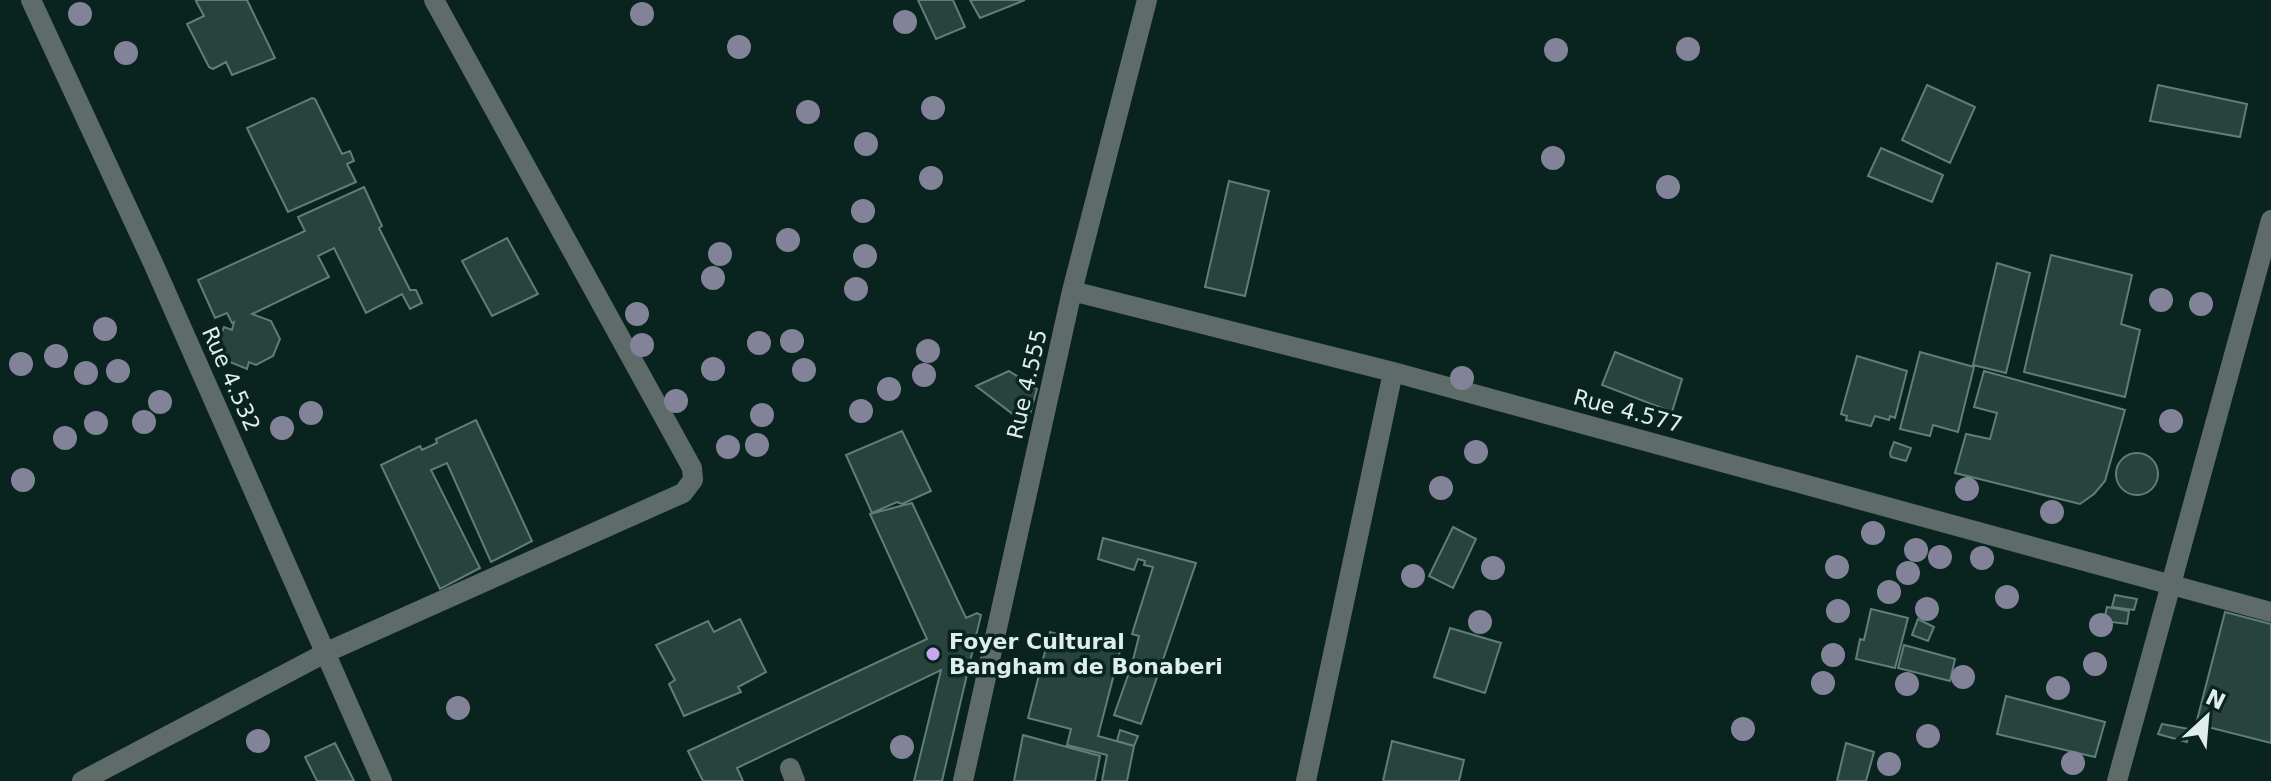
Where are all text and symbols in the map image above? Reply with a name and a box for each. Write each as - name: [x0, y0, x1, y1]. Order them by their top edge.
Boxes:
- street label: Rue 4.532: [197, 323, 265, 435]
- street label: Rue 4.555: [1002, 327, 1052, 441]
- street label: Rue 4.577: [1571, 384, 1685, 438]
- place label: Foyer Cultural Bangham de Bonaberi: [949, 629, 1223, 679]
- marker: Foyer Cultural Bangham de Bonaberi: [924, 645, 942, 663]
- north arrow: [2167, 677, 2247, 757]
- text: N: [2202, 684, 2229, 715]

